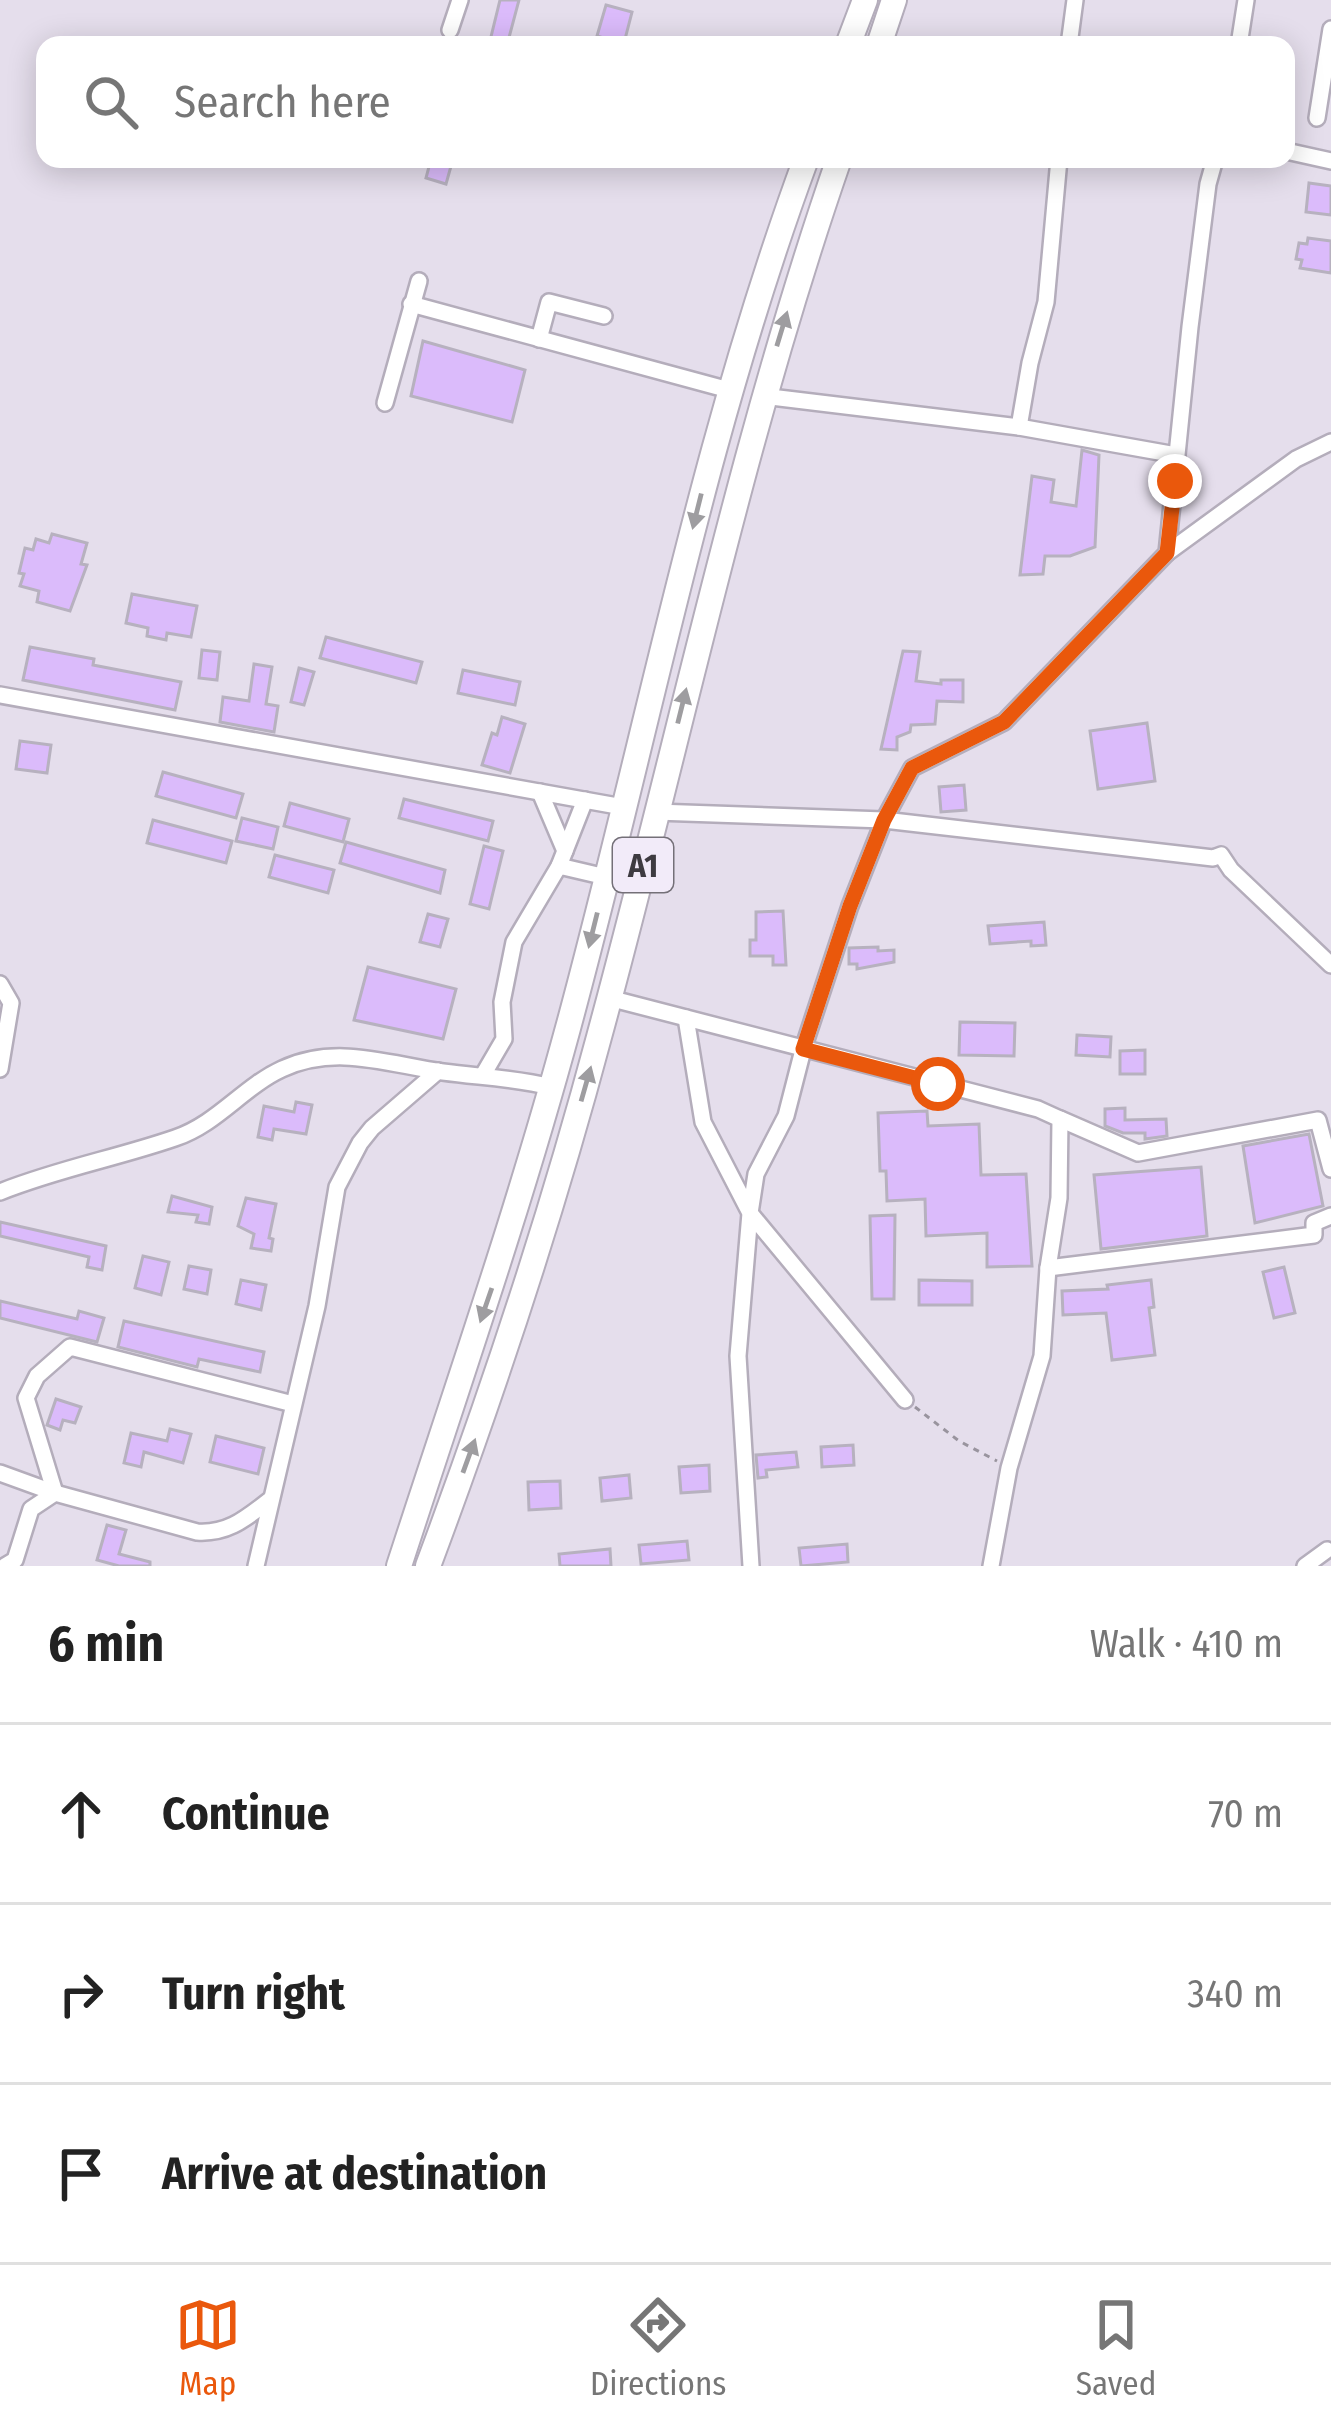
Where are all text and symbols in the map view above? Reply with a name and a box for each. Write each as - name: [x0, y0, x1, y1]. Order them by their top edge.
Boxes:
- search box: [36, 36, 1295, 168]
- icon: search: [78, 69, 144, 135]
- text: Search here: [174, 75, 391, 129]
- one-way arrow: [774, 311, 792, 347]
- route end: [1148, 454, 1202, 508]
- one-way arrow: [687, 493, 706, 530]
- one-way arrow: [673, 688, 692, 725]
- road number: A1: [613, 838, 673, 892]
- one-way arrow: [582, 912, 601, 949]
- route start: [911, 1057, 965, 1111]
- one-way arrow: [578, 1066, 596, 1102]
- one-way arrow: [476, 1288, 494, 1324]
- one-way arrow: [461, 1438, 479, 1474]
- text: 6 min: [48, 1613, 164, 1675]
- text: Walk · 410 m: [1090, 1621, 1283, 1667]
- icon: ahead: [48, 1781, 114, 1847]
- text: Continue: [162, 1787, 330, 1841]
- text: 70 m: [1208, 1791, 1283, 1837]
- icon: right: [48, 1961, 114, 2027]
- text: Turn right: [162, 1967, 345, 2021]
- text: 340 m: [1187, 1971, 1283, 2017]
- icon: arrive: [48, 2141, 114, 2207]
- text: Arrive at destination: [162, 2147, 547, 2201]
- tab: Map: [175, 2292, 241, 2404]
- tab: Directions: [590, 2292, 726, 2404]
- tab: Saved: [1076, 2292, 1156, 2404]

